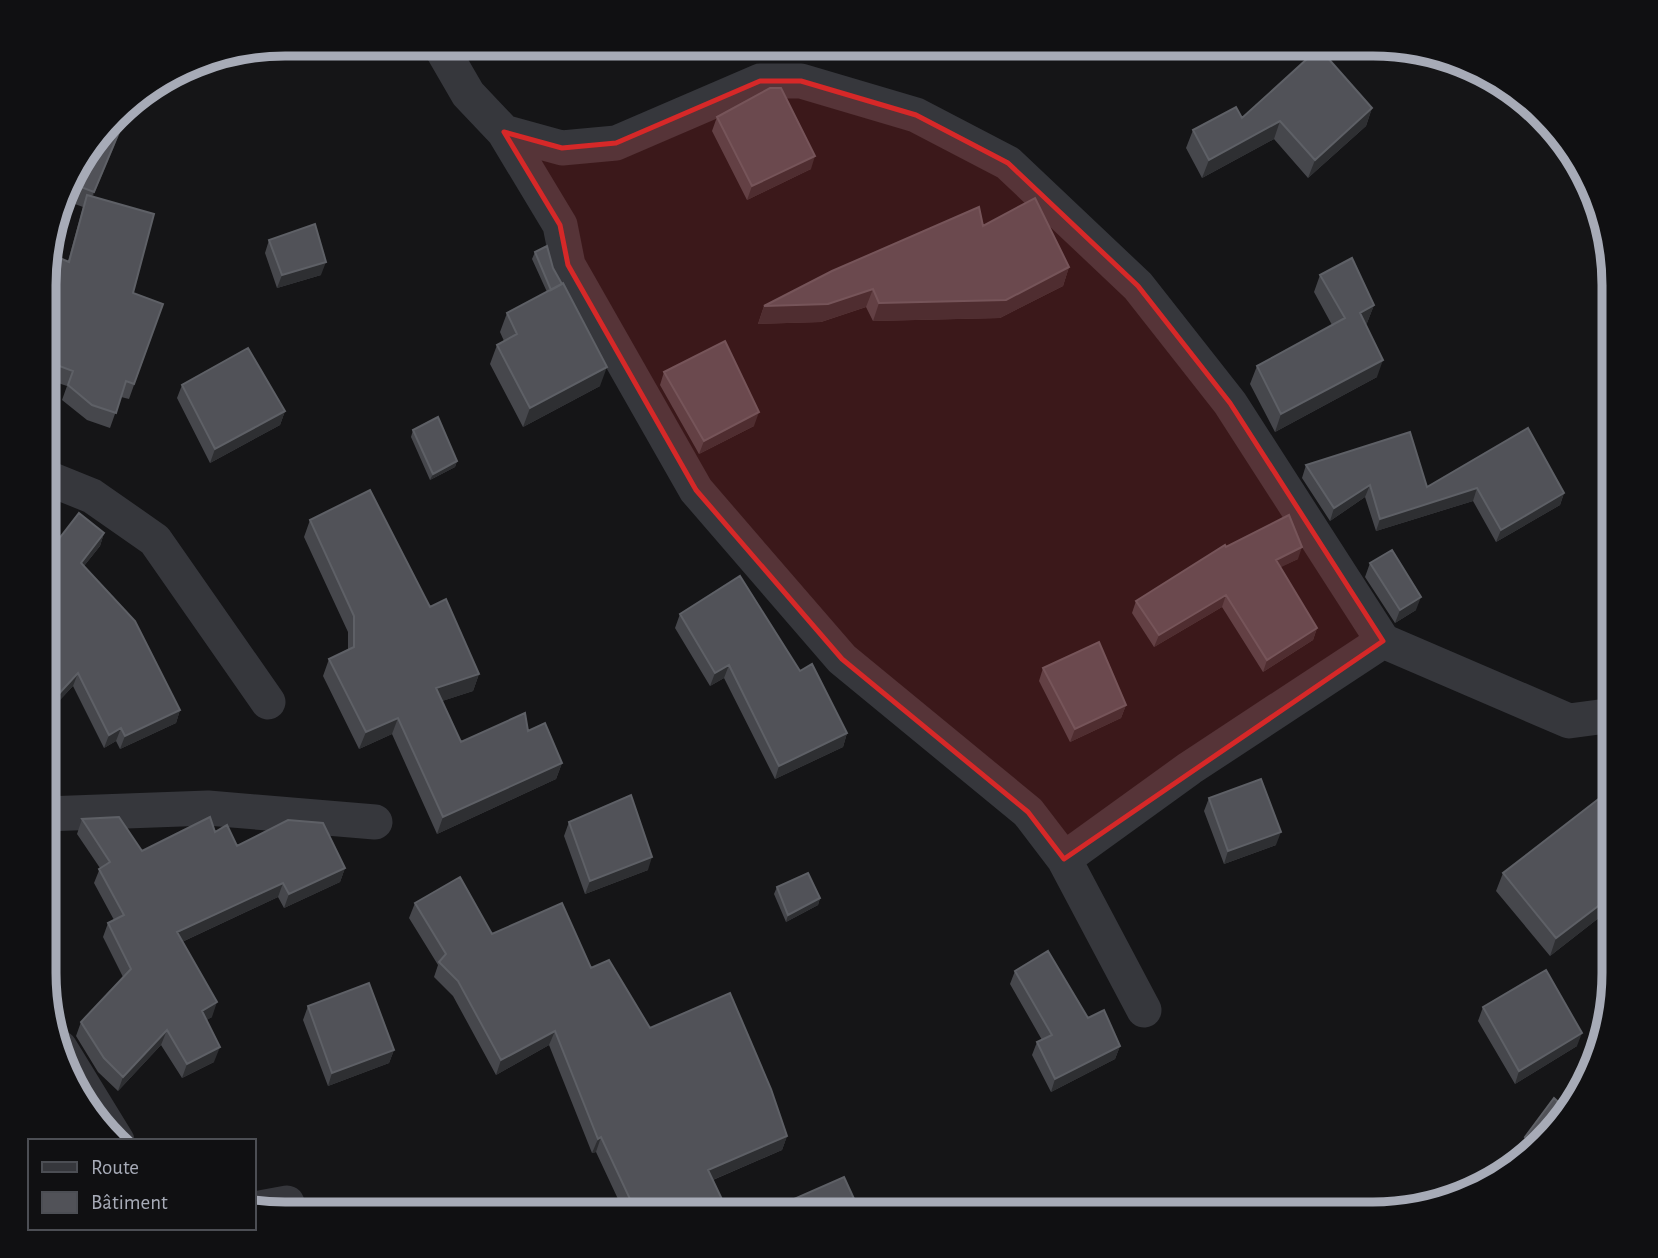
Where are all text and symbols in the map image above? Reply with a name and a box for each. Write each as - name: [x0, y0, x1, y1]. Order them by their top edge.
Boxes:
- legend: [28, 1139, 256, 1230]
- text: Route: [91, 1157, 139, 1178]
- text: Bâtiment: [91, 1192, 168, 1213]

